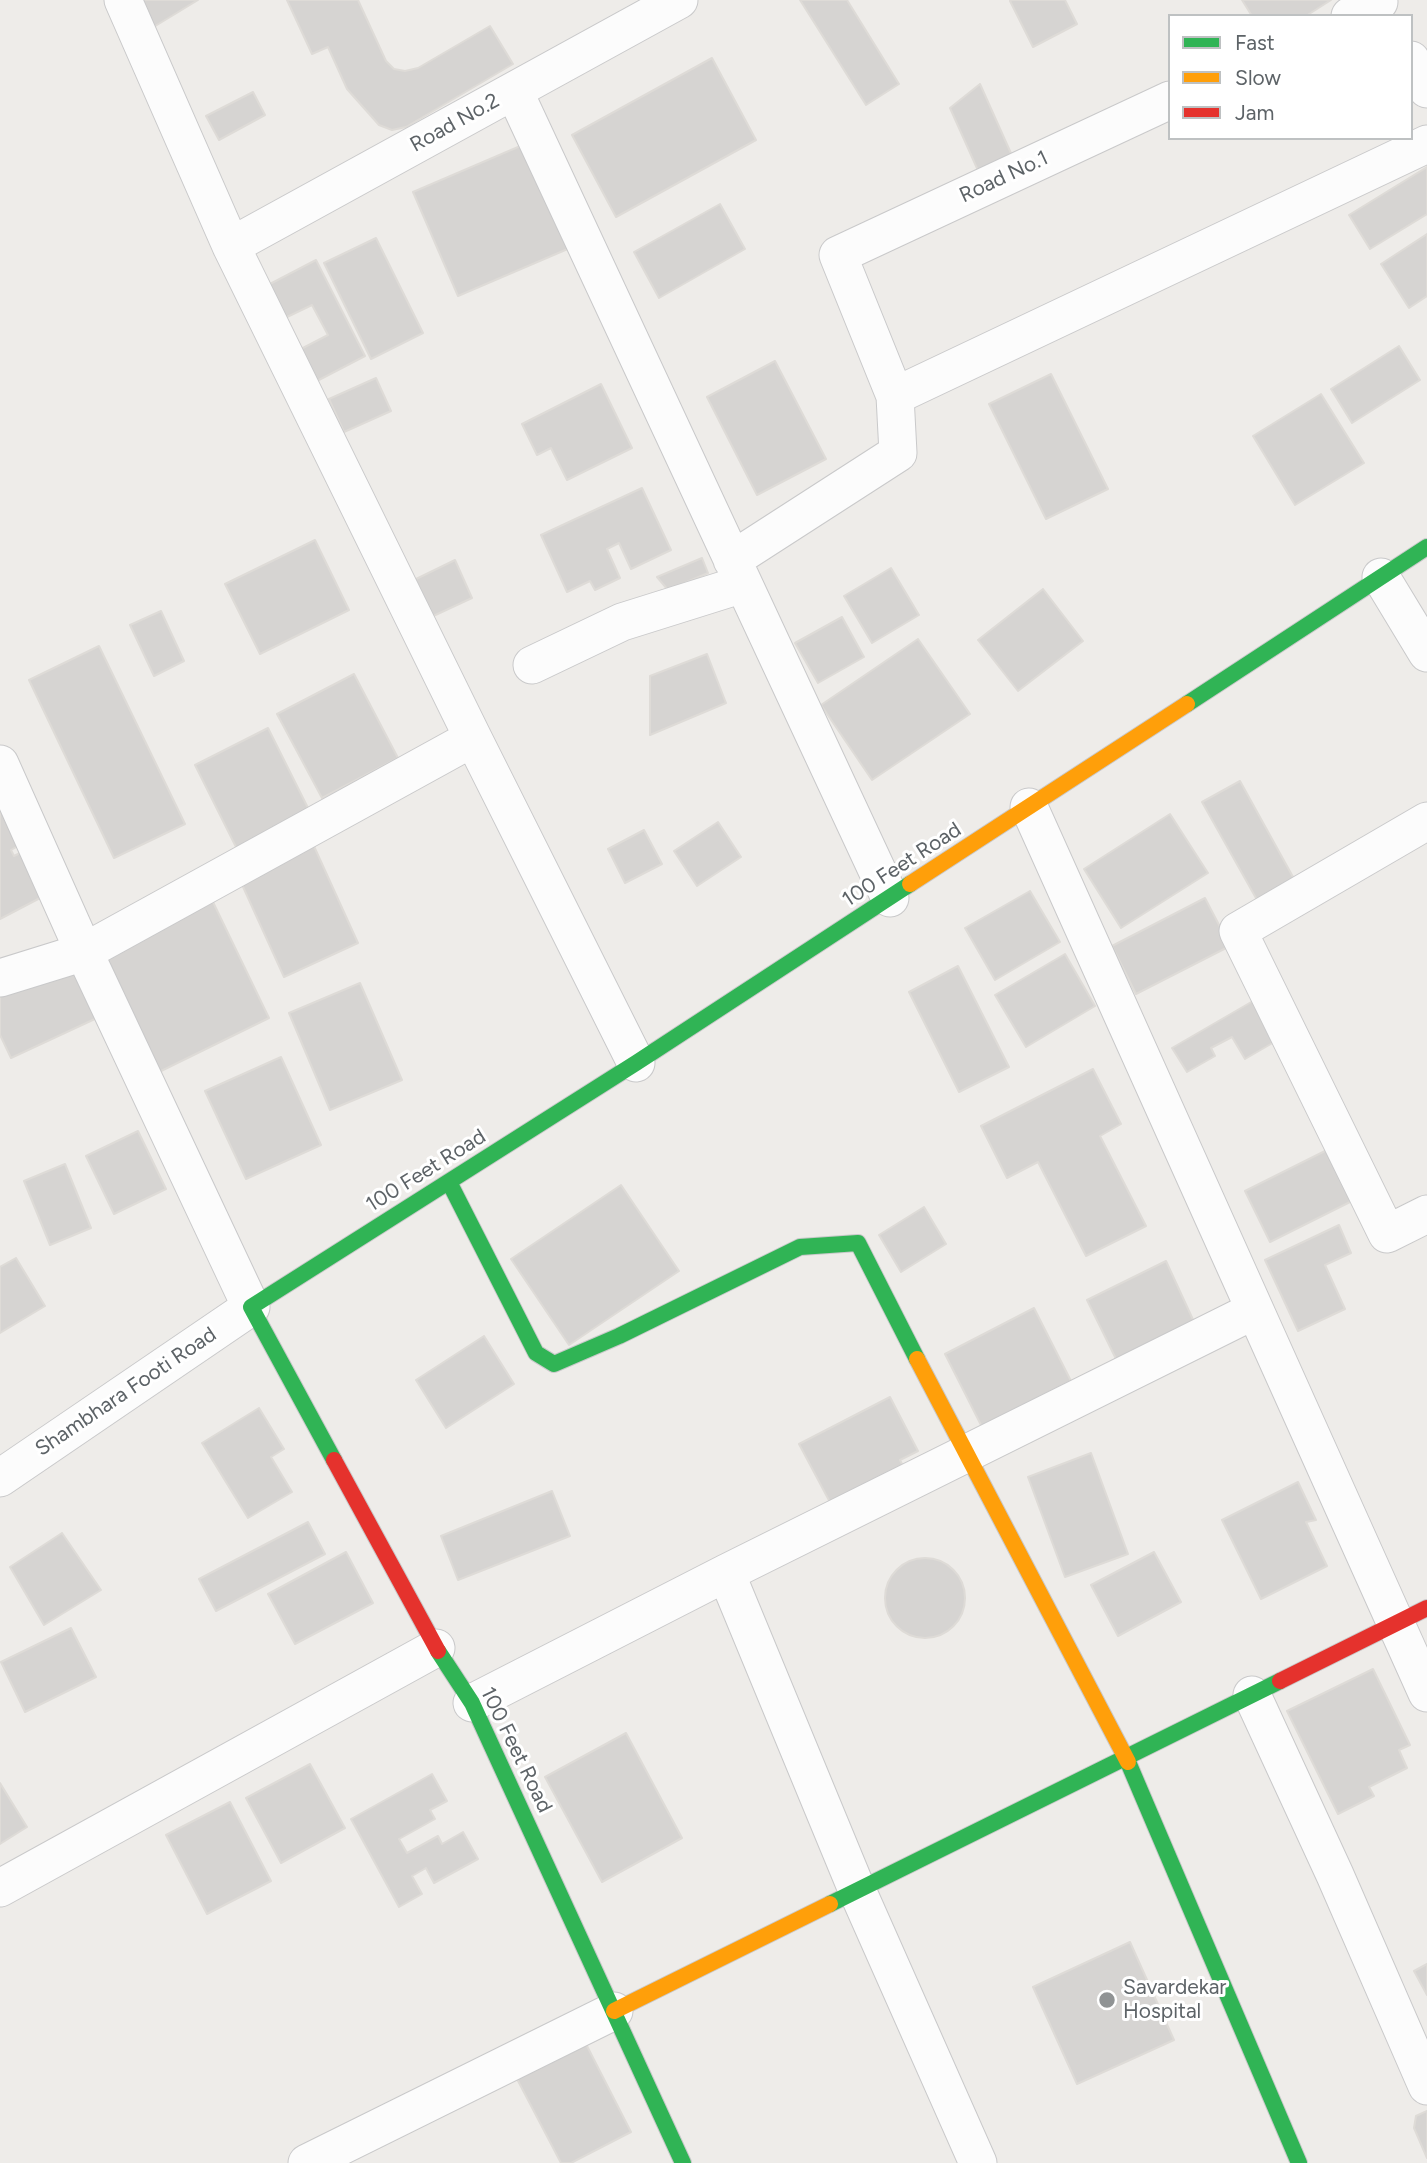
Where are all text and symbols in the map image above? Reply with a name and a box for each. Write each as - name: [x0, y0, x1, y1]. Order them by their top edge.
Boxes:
- legend: [1168, 14, 1413, 140]
- text: Fast: [1235, 30, 1275, 55]
- text: Slow: [1235, 65, 1281, 90]
- street label: Road No.2: [406, 88, 504, 158]
- text: Jam: [1235, 100, 1274, 125]
- street label: Road No.1: [956, 146, 1052, 208]
- street label: 100 Feet Road: [838, 817, 966, 913]
- street label: 100 Feet Road: [361, 1124, 491, 1218]
- street label: Shambhara Footi Road: [31, 1322, 221, 1462]
- street label: 100 Feet Road: [475, 1683, 557, 1817]
- place label: Savardekar Hospital: [1123, 1975, 1226, 2025]
- marker: Savardekar Hospital: [1097, 1990, 1117, 2010]

